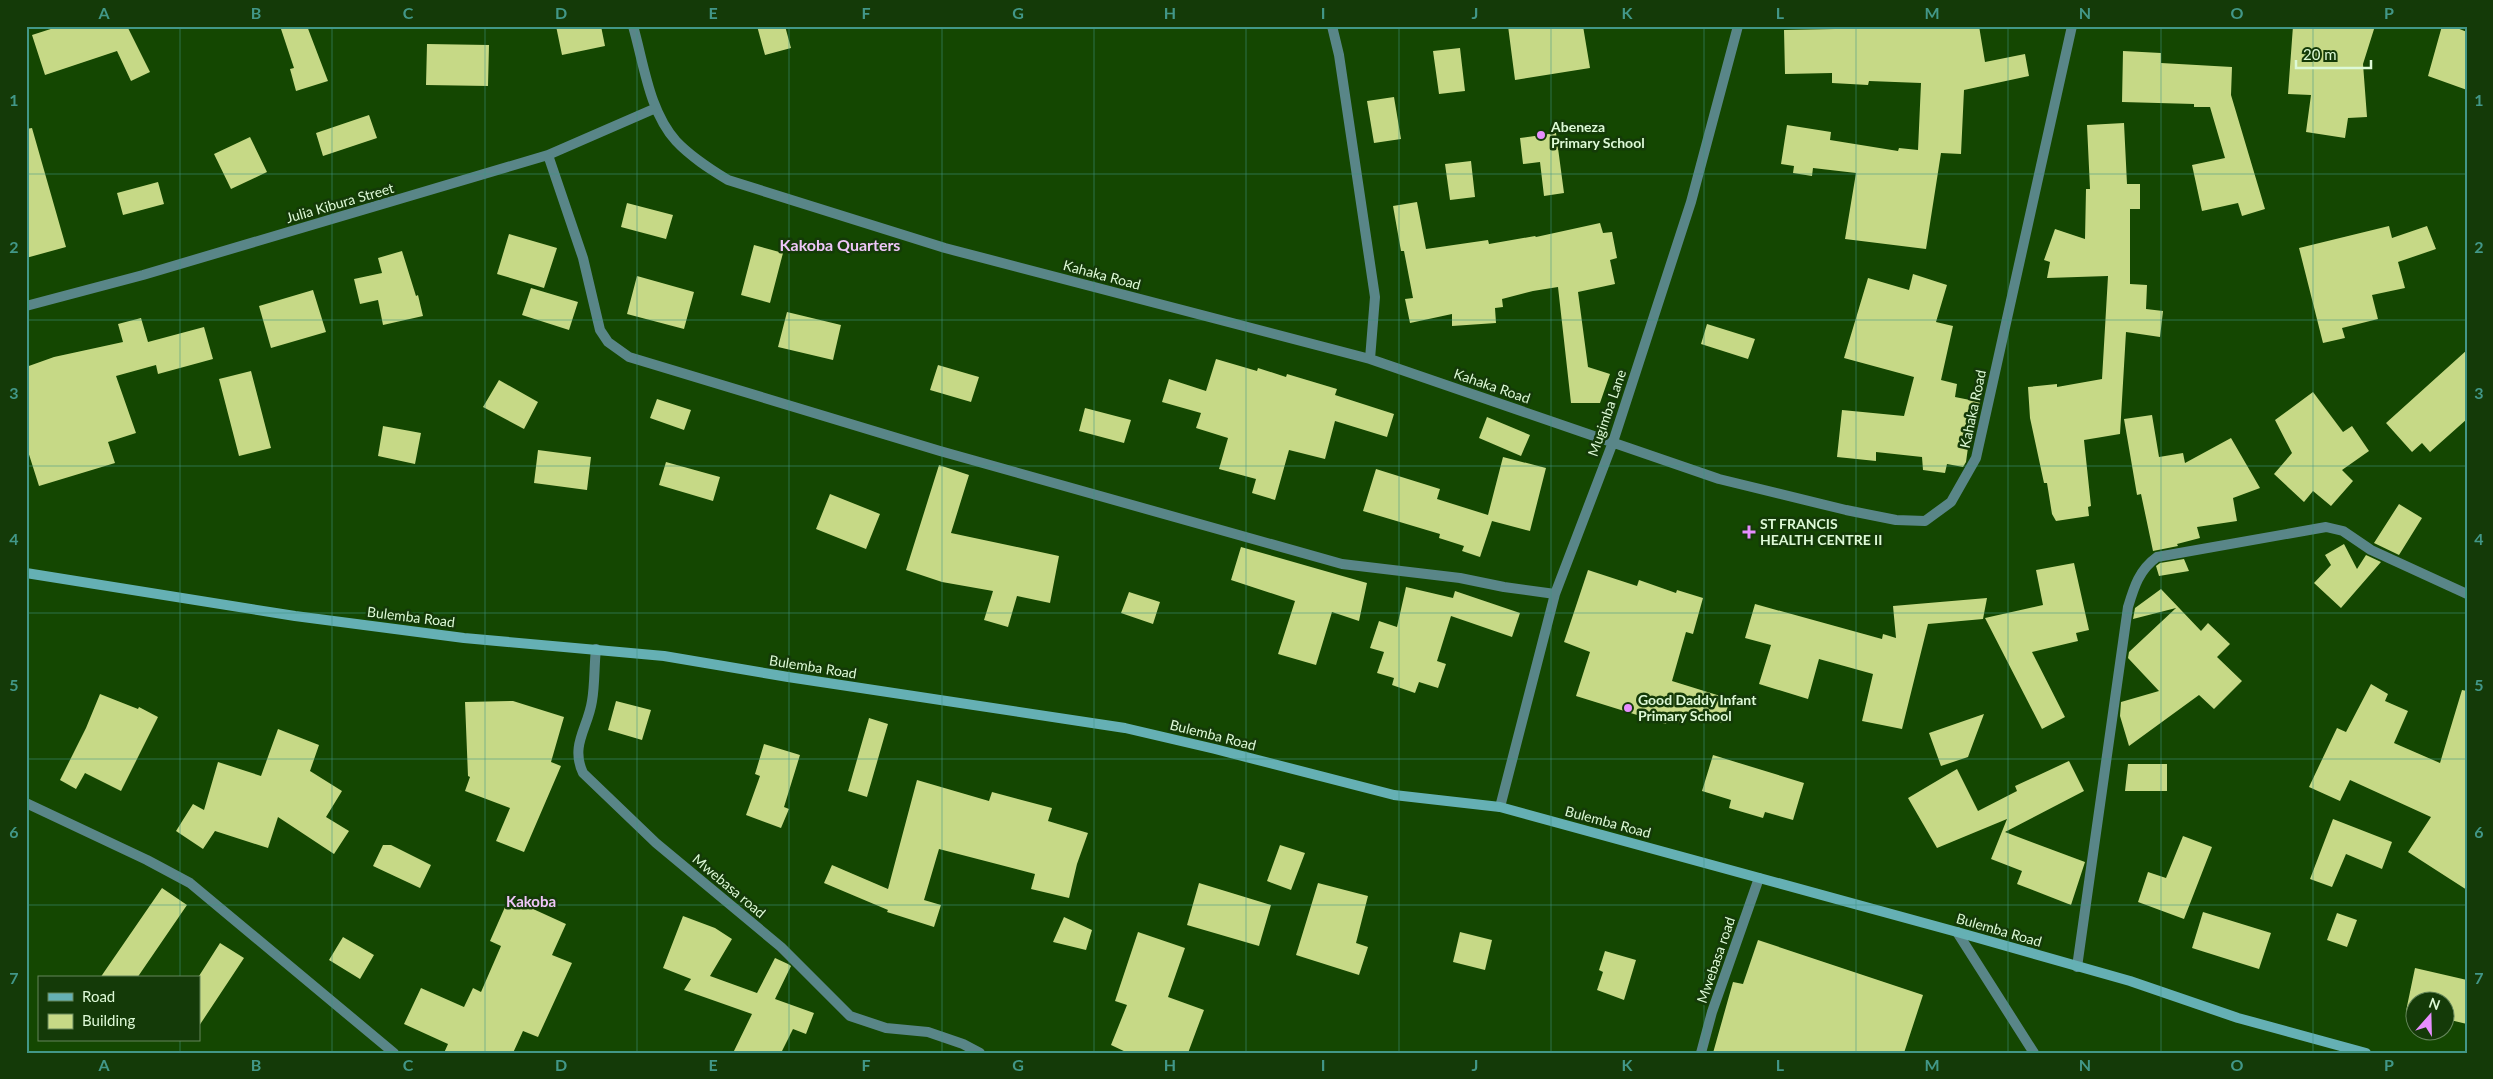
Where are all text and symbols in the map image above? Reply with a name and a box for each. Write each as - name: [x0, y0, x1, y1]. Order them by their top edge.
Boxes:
- text: A: [97, 3, 110, 22]
- text: B: [251, 3, 261, 22]
- text: C: [403, 3, 414, 22]
- text: D: [555, 3, 567, 22]
- text: E: [708, 3, 718, 22]
- text: F: [861, 3, 871, 22]
- text: G: [1012, 3, 1024, 22]
- text: H: [1164, 3, 1176, 22]
- text: I: [1321, 3, 1325, 22]
- text: J: [1472, 3, 1478, 22]
- text: K: [1622, 3, 1634, 22]
- text: L: [1776, 3, 1785, 22]
- text: M: [1924, 3, 1940, 22]
- text: N: [2079, 3, 2091, 22]
- text: O: [2231, 3, 2244, 22]
- text: P: [2384, 3, 2394, 22]
- scale bar: [2296, 38, 2370, 70]
- text: 20 m: [2303, 45, 2337, 63]
- text: 1: [9, 90, 19, 109]
- text: 1: [2474, 90, 2484, 109]
- place label: Abeneza Primary School: [1550, 118, 1645, 151]
- marker: Abeneza Primary School: [1535, 129, 1547, 141]
- street label: Julia Kibura Street: [284, 179, 396, 226]
- district label: Kakoba Quarters: [780, 235, 900, 254]
- text: 2: [9, 237, 19, 256]
- text: 2: [2474, 237, 2484, 256]
- street label: Kahaka Road: [1061, 256, 1143, 293]
- street label: Kahaka Road: [1452, 365, 1533, 407]
- street label: Mugimba Lane: [1584, 367, 1629, 458]
- street label: Kahaka Road: [1956, 368, 1989, 450]
- text: 3: [9, 383, 19, 402]
- text: 3: [2474, 383, 2484, 402]
- place label: ST FRANCIS HEALTH CENTRE II: [1760, 515, 1882, 548]
- marker: ST FRANCIS HEALTH CENTRE II: [1742, 525, 1756, 539]
- text: 4: [9, 529, 19, 548]
- text: 4: [2474, 529, 2484, 548]
- street label: Bulemba Road: [366, 603, 456, 630]
- street label: Bulemba Road: [768, 651, 858, 682]
- text: 5: [9, 675, 19, 694]
- text: 5: [2474, 675, 2484, 694]
- place label: Good Daddy Infant Primary School: [1638, 691, 1757, 724]
- marker: Good Daddy Infant Primary School: [1622, 702, 1634, 714]
- street label: Bulemba Road: [1168, 716, 1258, 753]
- street label: Bulemba Road: [1563, 802, 1653, 841]
- text: 6: [9, 822, 19, 841]
- text: 6: [2474, 822, 2484, 841]
- street label: Mwebasa road: [689, 850, 769, 921]
- district label: Kakoba: [506, 892, 556, 910]
- street label: Bulemba Road: [1954, 909, 2044, 950]
- street label: Mwebasa road: [1693, 914, 1738, 1005]
- text: 7: [9, 968, 19, 987]
- text: 7: [2474, 968, 2484, 987]
- legend: [38, 976, 200, 1042]
- text: Road: [82, 987, 115, 1005]
- north arrow: [2406, 992, 2456, 1042]
- text: N: [2427, 993, 2443, 1013]
- text: Building: [82, 1011, 135, 1029]
- text: A: [97, 1055, 110, 1074]
- text: B: [251, 1055, 261, 1074]
- text: C: [403, 1055, 414, 1074]
- text: D: [555, 1055, 567, 1074]
- text: E: [708, 1055, 718, 1074]
- text: F: [861, 1055, 871, 1074]
- text: G: [1012, 1055, 1024, 1074]
- text: H: [1164, 1055, 1176, 1074]
- text: I: [1321, 1055, 1325, 1074]
- text: J: [1472, 1055, 1478, 1074]
- text: K: [1622, 1055, 1634, 1074]
- text: L: [1776, 1055, 1785, 1074]
- text: M: [1924, 1055, 1940, 1074]
- text: N: [2079, 1055, 2091, 1074]
- text: O: [2231, 1055, 2244, 1074]
- text: P: [2384, 1055, 2394, 1074]

